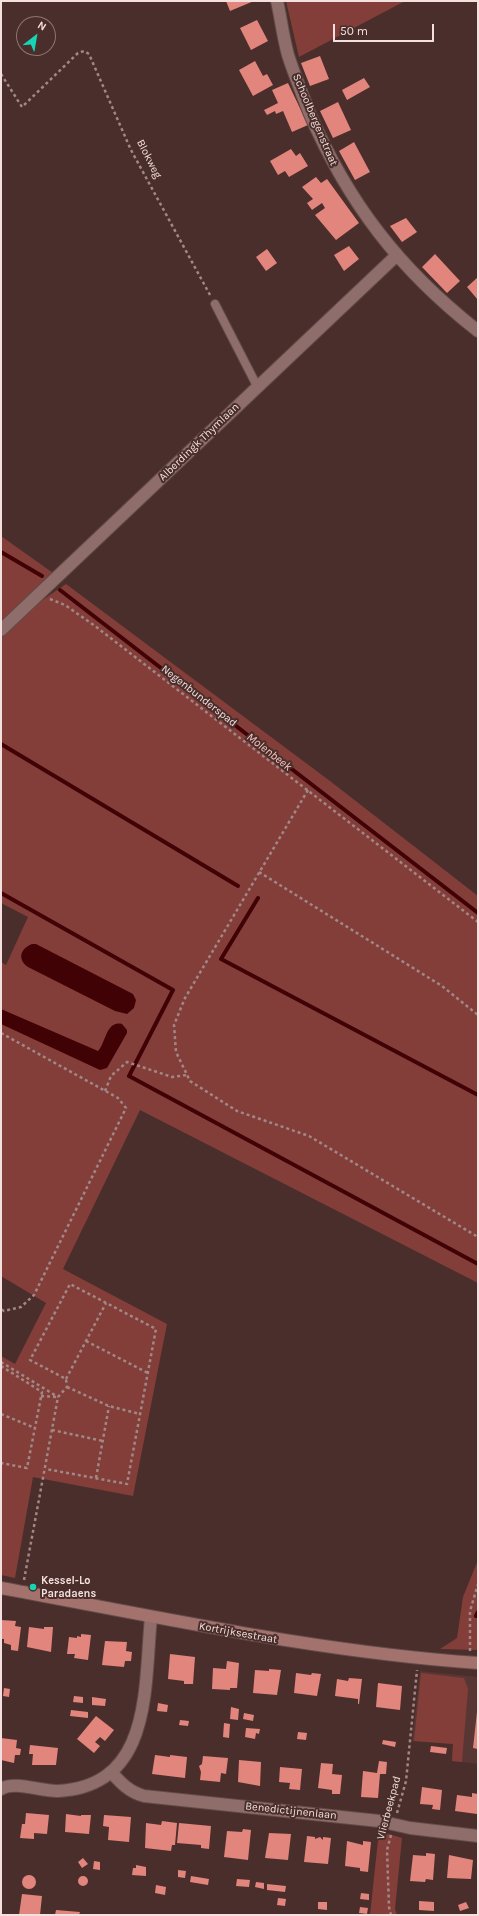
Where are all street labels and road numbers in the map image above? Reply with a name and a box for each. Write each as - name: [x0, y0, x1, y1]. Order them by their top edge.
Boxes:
- street label: Schoolbergenstraat: [290, 72, 340, 168]
- street label: Blokweg: [134, 137, 164, 181]
- street label: Alberdingk Thymlaan: [156, 400, 242, 484]
- street label: Negenbunderspad: [159, 662, 239, 730]
- street label: Kortrijksestraat: [198, 1620, 278, 1646]
- street label: Vlierbeekpad: [374, 1775, 404, 1841]
- street label: Benedictijnenlaan: [245, 1800, 337, 1822]

